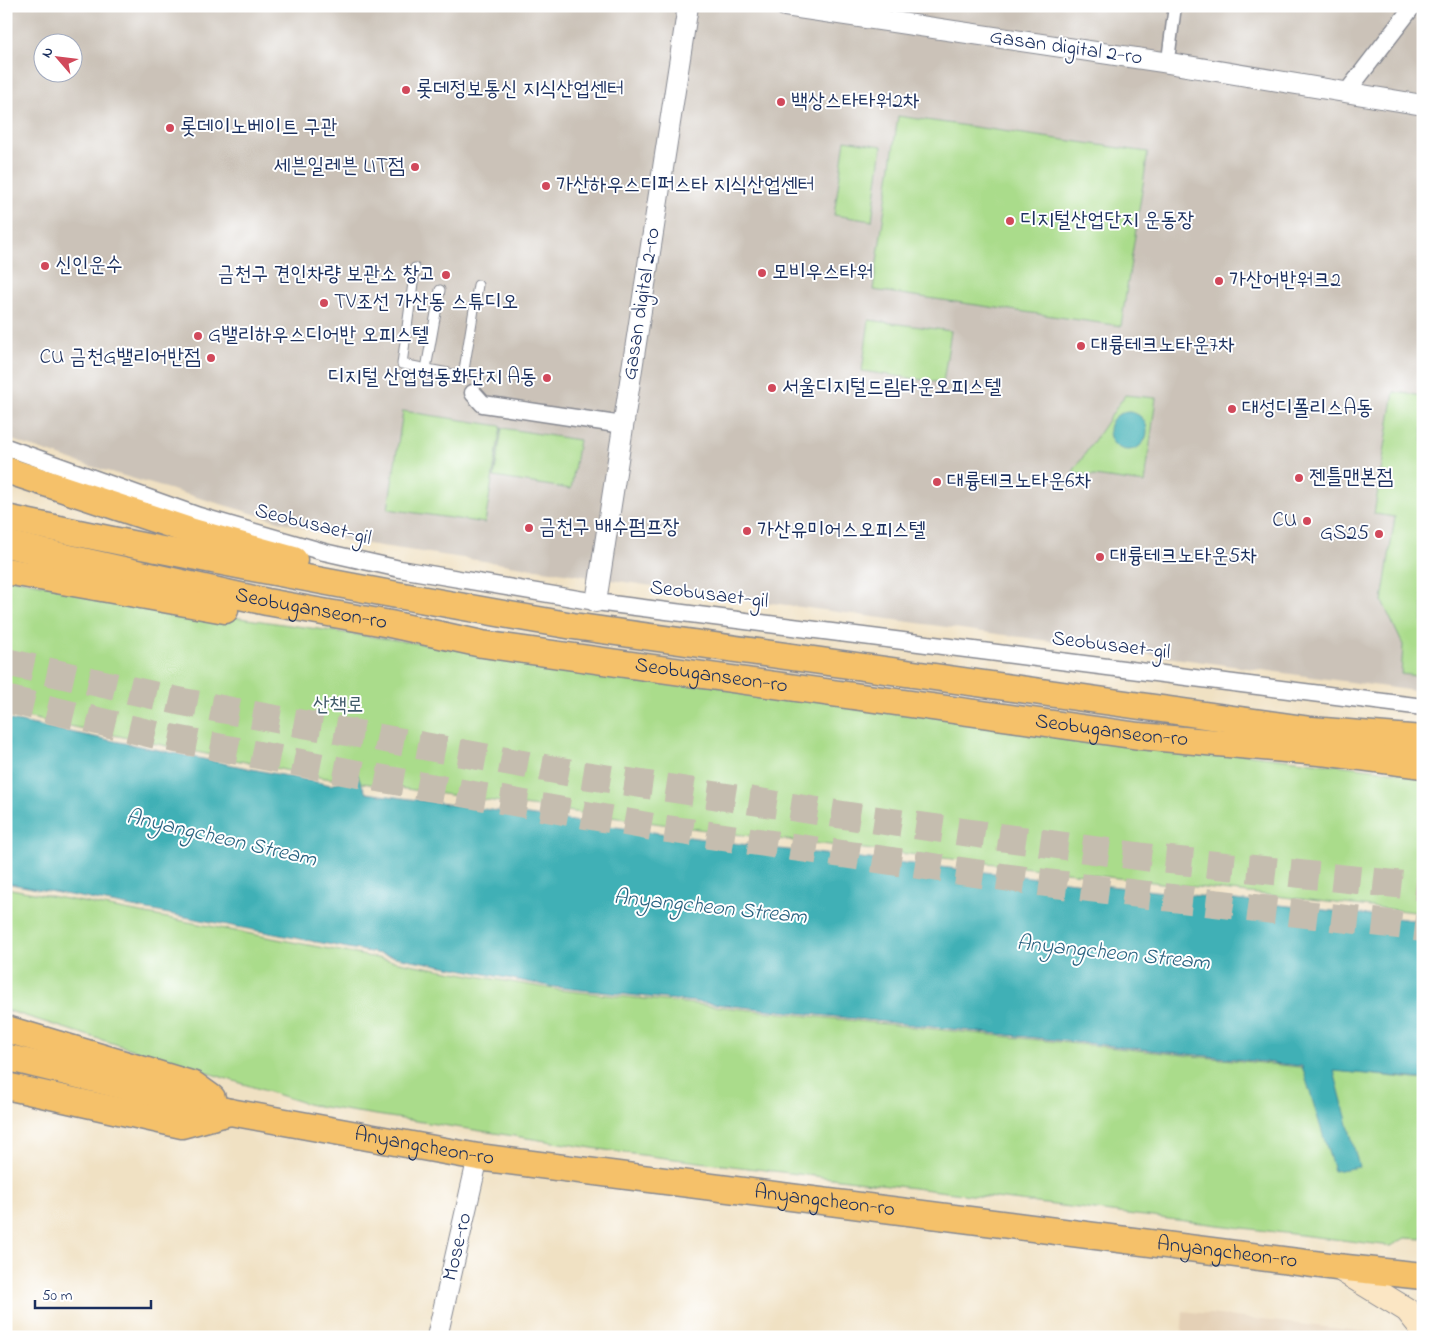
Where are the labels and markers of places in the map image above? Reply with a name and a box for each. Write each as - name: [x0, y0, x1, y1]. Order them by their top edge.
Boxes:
- place label: 롯데정보통신 지식산업센터: [416, 75, 624, 105]
- marker: 롯데정보통신 지식산업센터: [400, 84, 412, 96]
- place label: 백상스타타워2차: [791, 87, 920, 117]
- marker: 백상스타타워2차: [775, 96, 787, 108]
- place label: 롯데이노베이트 구관: [180, 113, 337, 143]
- marker: 롯데이노베이트 구관: [164, 122, 176, 134]
- place label: 세븐일레븐 LIT점: [274, 152, 405, 182]
- marker: 세븐일레븐 LIT점: [409, 161, 421, 173]
- place label: 가산하우스디퍼스타 지식산업센터: [556, 171, 815, 201]
- marker: 가산하우스디퍼스타 지식산업센터: [540, 180, 552, 192]
- place label: 디지털산업단지 운동장: [1020, 206, 1194, 236]
- marker: 디지털산업단지 운동장: [1004, 215, 1016, 227]
- place label: 신인운수: [55, 251, 123, 281]
- place label: 모비우스타워: [772, 258, 873, 288]
- marker: 신인운수: [39, 260, 51, 272]
- place label: 금천구 견인차량 보관소 창고: [217, 260, 436, 290]
- place label: 가산어반워크2: [1229, 266, 1341, 296]
- marker: 모비우스타워: [756, 267, 768, 279]
- marker: 금천구 견인차량 보관소 창고: [440, 269, 452, 281]
- marker: 가산어반워크2: [1213, 275, 1225, 287]
- place label: TV조선 가산동 스튜디오: [334, 288, 519, 318]
- marker: TV조선 가산동 스튜디오: [318, 297, 330, 309]
- place label: G밸리하우스디어반 오피스텔: [208, 321, 429, 351]
- marker: G밸리하우스디어반 오피스텔: [192, 330, 204, 342]
- place label: 대륭테크노타운7차: [1091, 331, 1235, 361]
- marker: 대륭테크노타운7차: [1075, 340, 1087, 352]
- place label: CU 금천G밸리어반점: [39, 343, 201, 373]
- marker: CU 금천G밸리어반점: [205, 352, 217, 364]
- place label: 디지털 산업협동화단지 A동: [328, 363, 537, 393]
- marker: 디지털 산업협동화단지 A동: [541, 372, 553, 384]
- place label: 서울디지털드림타운오피스텔: [782, 373, 1002, 403]
- marker: 서울디지털드림타운오피스텔: [766, 382, 778, 394]
- place label: 대성디폴리스A동: [1242, 394, 1373, 424]
- marker: 대성디폴리스A동: [1226, 403, 1238, 415]
- place label: 젠틀맨본점: [1309, 463, 1394, 493]
- place label: 대륭테크노타운6차: [947, 467, 1092, 497]
- marker: 젠틀맨본점: [1293, 472, 1305, 484]
- marker: 대륭테크노타운6차: [931, 476, 943, 488]
- place label: CU: [1272, 506, 1297, 536]
- place label: 금천구 배수펌프장: [539, 513, 680, 543]
- marker: CU: [1301, 515, 1313, 527]
- place label: 가산유미어스오피스텔: [757, 516, 926, 546]
- place label: GS25: [1320, 519, 1369, 549]
- marker: 금천구 배수펌프장: [523, 522, 535, 534]
- marker: 가산유미어스오피스텔: [741, 525, 753, 537]
- marker: GS25: [1373, 528, 1385, 540]
- place label: 대륭테크노타운5차: [1110, 542, 1257, 572]
- marker: 대륭테크노타운5차: [1094, 551, 1106, 563]

